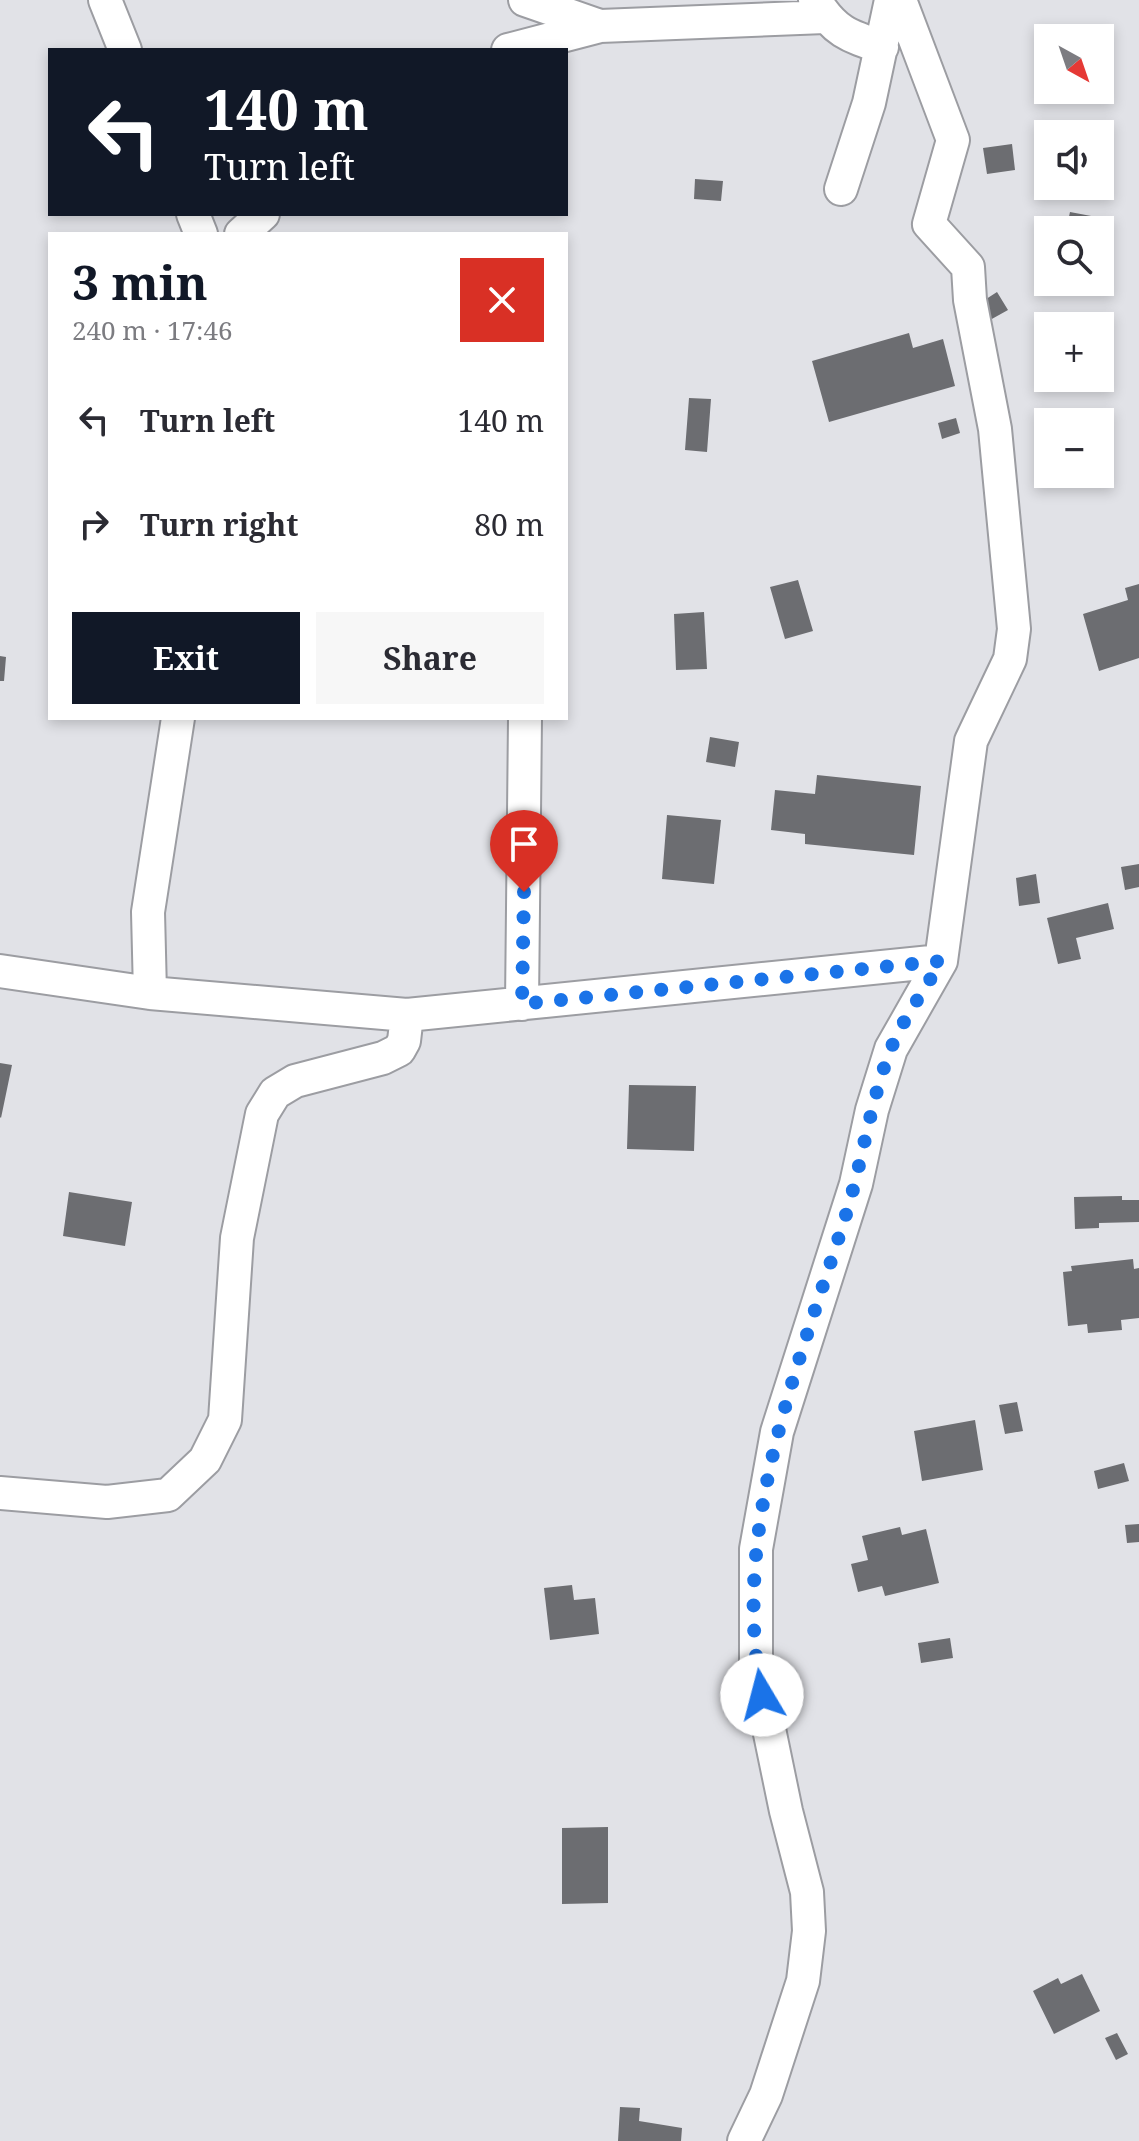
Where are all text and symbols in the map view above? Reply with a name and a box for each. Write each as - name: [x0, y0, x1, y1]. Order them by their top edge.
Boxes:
- north arrow: [1034, 24, 1114, 104]
- map controls: [1034, 24, 1114, 488]
- text: 140 m: [204, 70, 369, 146]
- icon: left: [72, 80, 176, 184]
- button: sound: [1034, 120, 1114, 200]
- text: Turn left: [204, 142, 355, 191]
- button: search: [1034, 216, 1114, 296]
- text: 3 min: [72, 249, 208, 314]
- button: close: [460, 258, 544, 342]
- text: 240 m · 17:46: [72, 312, 233, 348]
- button: +: [1034, 312, 1114, 392]
- icon: left: [72, 398, 116, 442]
- text: Turn left: [140, 400, 275, 441]
- text: 140 m: [458, 400, 544, 441]
- button: −: [1034, 408, 1114, 488]
- icon: right: [72, 502, 116, 546]
- text: Turn right: [140, 504, 298, 545]
- text: 80 m: [474, 504, 544, 545]
- button: Exit: [72, 612, 300, 704]
- button: Share: [316, 612, 544, 704]
- pin: [490, 810, 558, 892]
- icon: arrive: [502, 822, 546, 866]
- position arrow: [720, 1653, 804, 1737]

